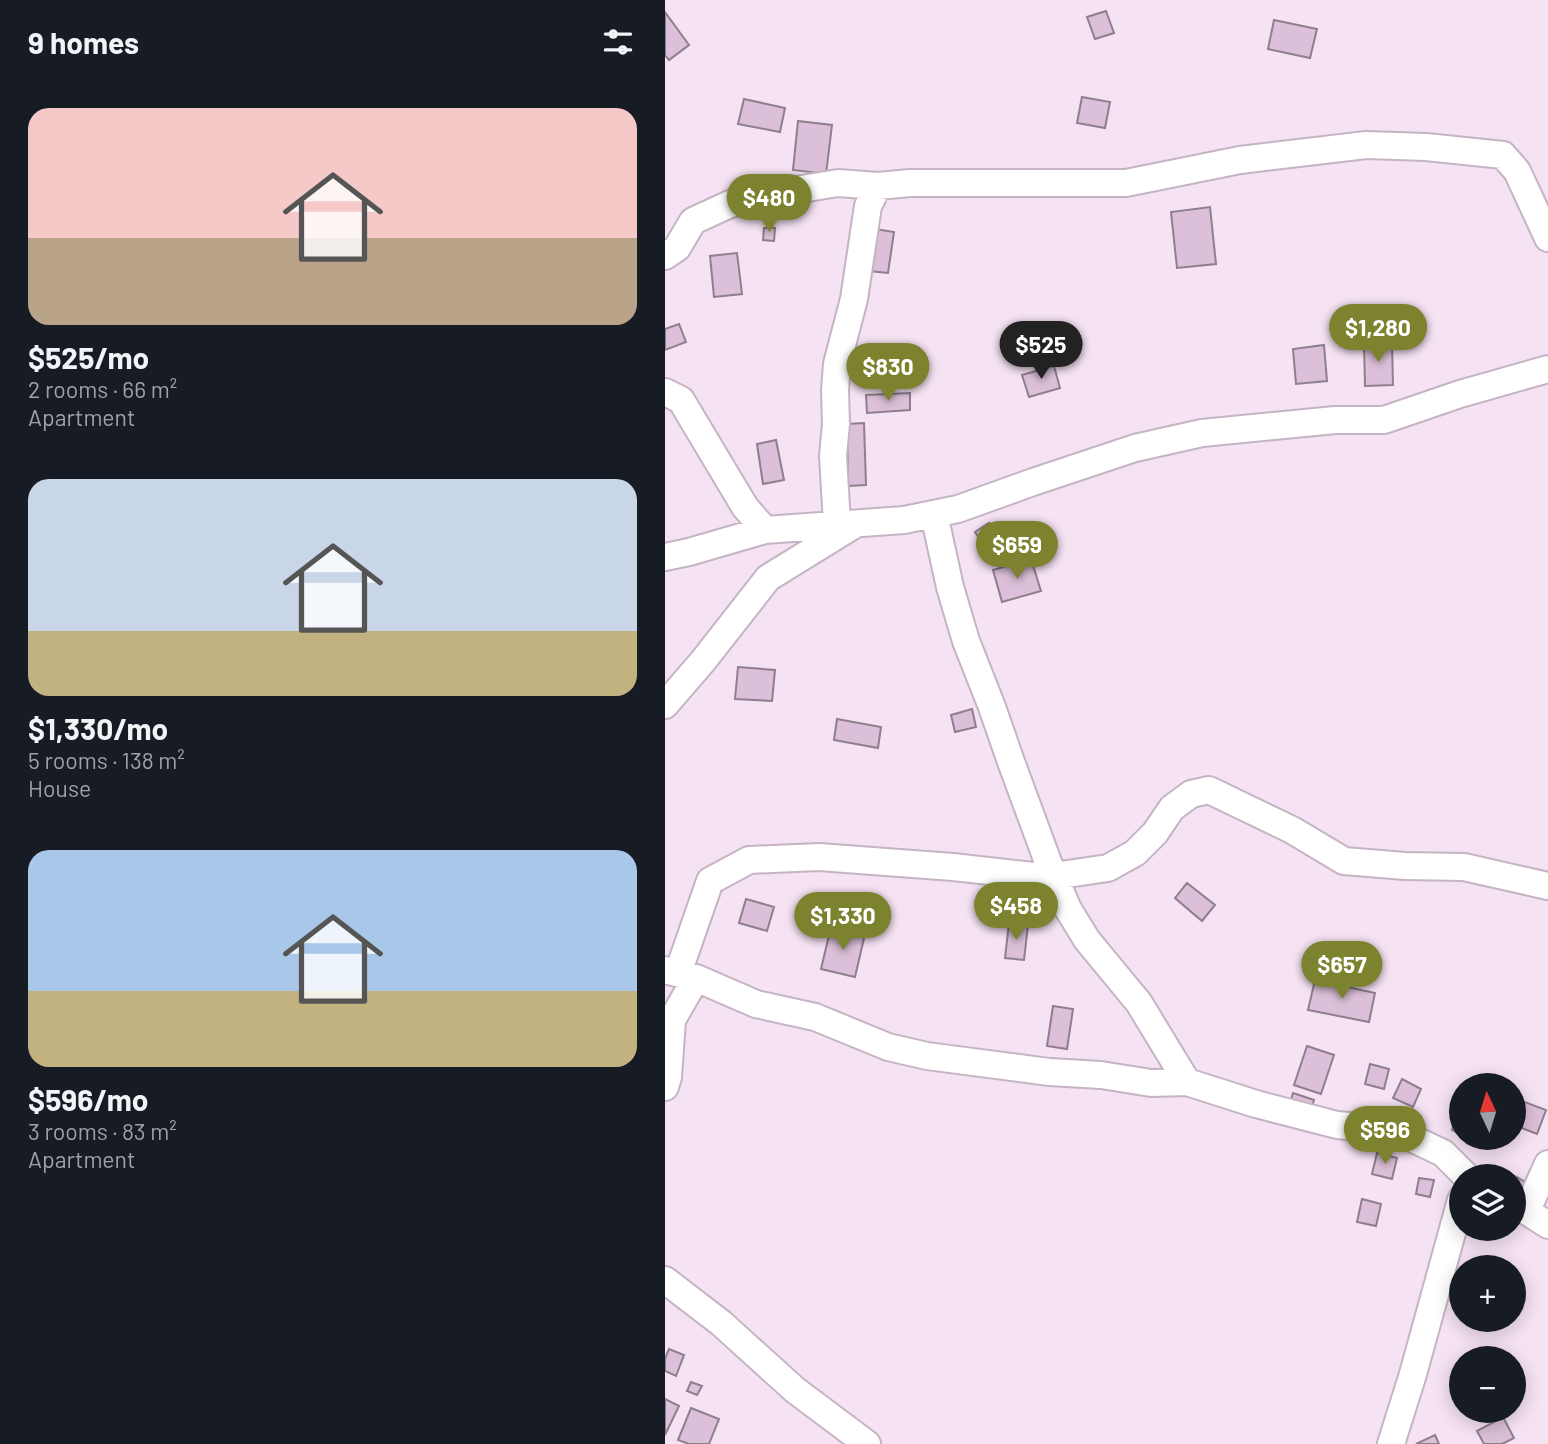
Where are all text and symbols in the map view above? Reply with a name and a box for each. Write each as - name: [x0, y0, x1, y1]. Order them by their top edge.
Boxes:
- icon: filters: [599, 23, 637, 61]
- text: 9 homes: [28, 24, 139, 60]
- icon: home: [270, 154, 396, 280]
- pin: $480: [728, 174, 810, 234]
- text: $480: [743, 183, 795, 211]
- pin: $1,280: [1321, 304, 1435, 364]
- text: $1,280: [1345, 313, 1411, 341]
- pin: $525: [1000, 322, 1082, 381]
- text: $525: [1016, 330, 1066, 358]
- text: $525/mo: [28, 339, 149, 375]
- pin: $830: [847, 344, 929, 403]
- text: $830: [862, 352, 914, 380]
- text: 2 rooms · 66 m²: [28, 375, 177, 403]
- text: Apartment: [28, 403, 135, 431]
- pin: $659: [976, 522, 1058, 581]
- icon: home: [270, 525, 396, 651]
- text: $659: [992, 530, 1042, 558]
- text: $1,330/mo: [28, 710, 168, 746]
- text: 5 rooms · 138 m²: [28, 746, 185, 774]
- text: House: [28, 774, 91, 802]
- pin: $458: [975, 883, 1057, 942]
- text: $458: [990, 891, 1042, 919]
- pin: $1,330: [786, 892, 900, 952]
- icon: home: [270, 896, 396, 1022]
- text: $1,330: [810, 901, 876, 929]
- pin: $657: [1301, 942, 1383, 1001]
- text: $657: [1317, 950, 1367, 978]
- north arrow: [1449, 1073, 1526, 1150]
- map controls: [1449, 1073, 1526, 1423]
- text: $596/mo: [28, 1081, 148, 1117]
- pin: $596: [1344, 1106, 1426, 1166]
- text: $596: [1360, 1115, 1410, 1143]
- text: 3 rooms · 83 m²: [28, 1117, 177, 1145]
- text: Apartment: [28, 1145, 135, 1173]
- button: layers: [1449, 1164, 1526, 1241]
- button: +: [1449, 1255, 1526, 1332]
- button: −: [1449, 1346, 1526, 1423]

